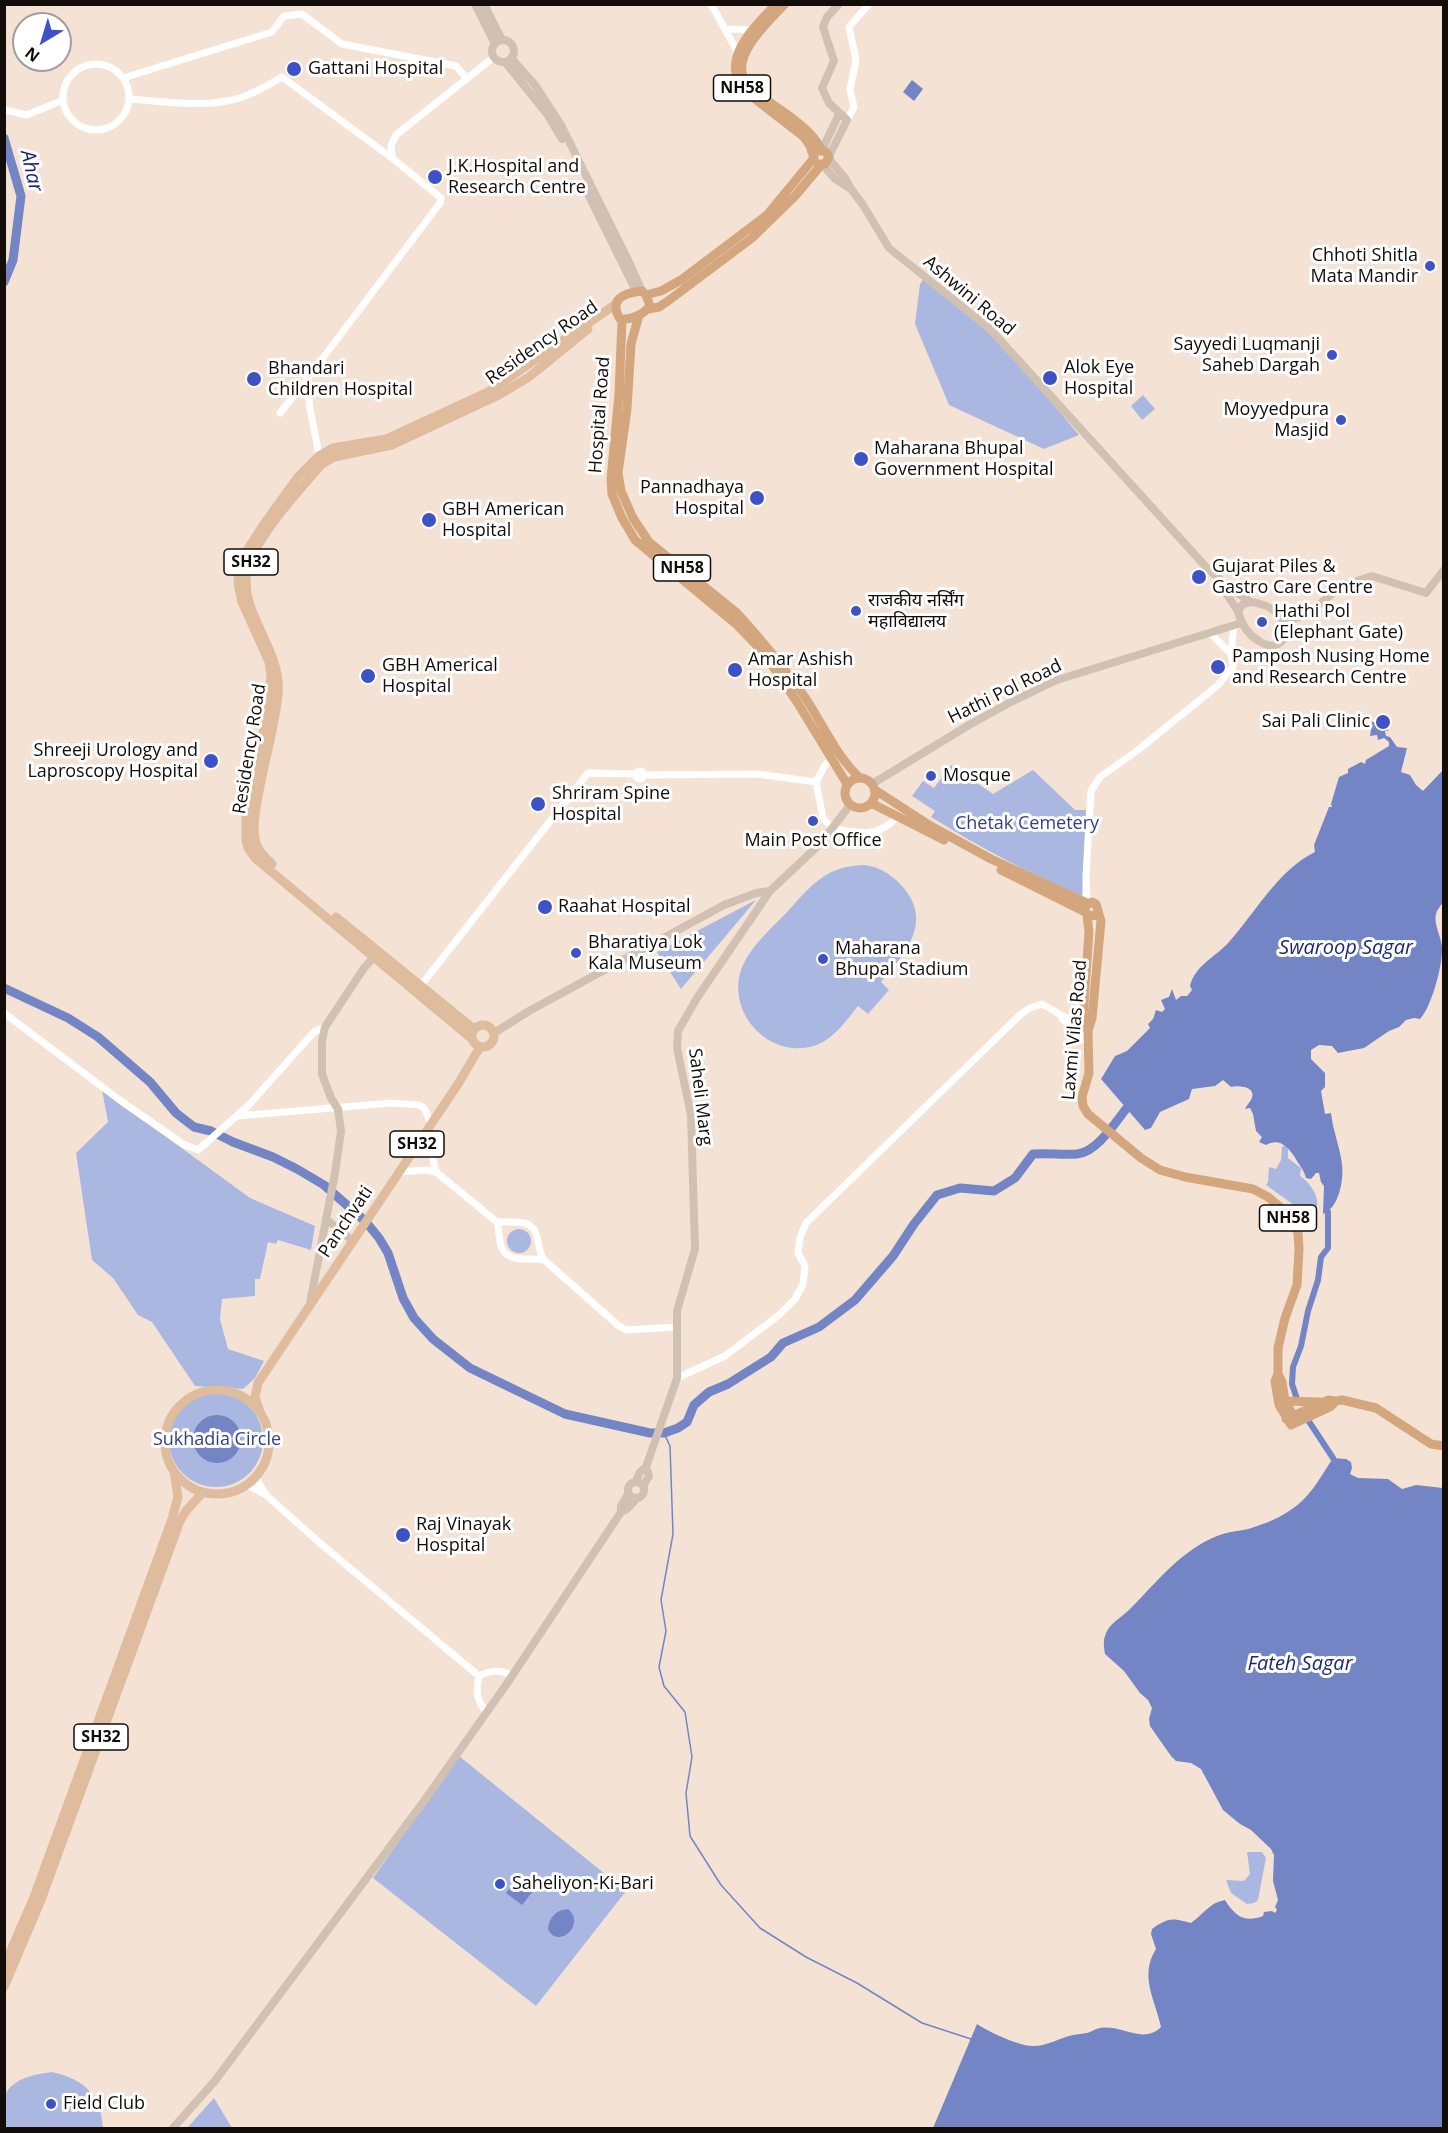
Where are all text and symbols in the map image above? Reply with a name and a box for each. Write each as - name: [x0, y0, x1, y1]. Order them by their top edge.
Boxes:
- north arrow: [12, 12, 72, 72]
- text: N: [20, 42, 44, 67]
- place label: Gattani Hospital: [308, 58, 443, 80]
- marker: Gattani Hospital: [285, 60, 303, 78]
- road number: NH58: [714, 75, 771, 101]
- water label: Ahar: [15, 148, 47, 194]
- place label: J.K.Hospital and Research Centre: [448, 156, 586, 198]
- marker: J.K.Hospital and Research Centre: [426, 168, 444, 186]
- place label: Chhoti Shitla Mata Mandir: [1311, 245, 1418, 288]
- street label: Ashwini Road: [919, 252, 1019, 340]
- marker: Chhoti Shitla Mata Mandir: [1423, 259, 1437, 273]
- street label: Residency Road: [482, 296, 602, 390]
- place label: Sayyedi Luqmanji Saheb Dargah: [1174, 334, 1320, 376]
- marker: Sayyedi Luqmanji Saheb Dargah: [1325, 348, 1339, 362]
- street label: Hospital Road: [585, 356, 615, 474]
- place label: Alok Eye Hospital: [1064, 357, 1134, 400]
- place label: Bhandari Children Hospital: [268, 358, 413, 400]
- marker: Alok Eye Hospital: [1041, 369, 1059, 387]
- marker: Bhandari Children Hospital: [245, 370, 263, 388]
- place label: Moyyedpura Masjid: [1223, 399, 1329, 442]
- marker: Moyyedpura Masjid: [1334, 413, 1348, 427]
- place label: Maharana Bhupal Government Hospital: [874, 438, 1054, 480]
- marker: Maharana Bhupal Government Hospital: [852, 450, 870, 468]
- place label: Pannadhaya Hospital: [640, 477, 744, 520]
- marker: Pannadhaya Hospital: [748, 489, 766, 507]
- place label: GBH American Hospital: [442, 499, 564, 542]
- marker: GBH American Hospital: [420, 511, 438, 529]
- road number: SH32: [224, 549, 278, 575]
- road number: NH58: [654, 555, 710, 581]
- place label: Gujarat Piles & Gastro Care Centre: [1212, 556, 1373, 598]
- marker: Gujarat Piles & Gastro Care Centre: [1190, 568, 1208, 586]
- place label: राजकीय नर्सिंग महाविद्यालय: [868, 590, 964, 632]
- place label: Hathi Pol (Elephant Gate): [1274, 601, 1403, 644]
- marker: राजकीय नर्सिंग महाविद्यालय: [849, 604, 863, 618]
- marker: Hathi Pol (Elephant Gate): [1255, 615, 1269, 629]
- place label: Pamposh Nusing Home and Research Centre: [1232, 646, 1430, 688]
- place label: Amar Ashish Hospital: [748, 649, 853, 692]
- place label: GBH Americal Hospital: [382, 655, 498, 698]
- street label: Hathi Pol Road: [945, 655, 1065, 729]
- marker: Pamposh Nusing Home and Research Centre: [1209, 658, 1227, 676]
- marker: Amar Ashish Hospital: [726, 661, 744, 679]
- marker: GBH Americal Hospital: [359, 667, 377, 685]
- street label: Residency Road: [229, 682, 271, 816]
- place label: Sai Pali Clinic: [1262, 711, 1370, 733]
- marker: Sai Pali Clinic: [1374, 713, 1392, 731]
- place label: Shreeji Urology and Laproscopy Hospital: [27, 740, 198, 783]
- marker: Shreeji Urology and Laproscopy Hospital: [202, 752, 220, 770]
- place label: Mosque: [943, 765, 1011, 787]
- marker: Mosque: [924, 769, 938, 783]
- place label: Shriram Spine Hospital: [552, 783, 670, 826]
- marker: Shriram Spine Hospital: [529, 795, 547, 813]
- park label: Chetak Cemetery: [955, 813, 1099, 835]
- marker: Main Post Office: [806, 814, 820, 828]
- place label: Main Post Office: [744, 830, 882, 852]
- place label: Raahat Hospital: [558, 896, 690, 918]
- marker: Raahat Hospital: [536, 898, 554, 916]
- place label: Bharatiya Lok Kala Museum: [588, 932, 702, 974]
- water label: Swaroop Sagar: [1279, 936, 1413, 960]
- place label: Maharana Bhupal Stadium: [835, 938, 968, 980]
- marker: Bharatiya Lok Kala Museum: [569, 946, 583, 960]
- marker: Maharana Bhupal Stadium: [816, 952, 830, 966]
- street label: Laxmi Vilas Road: [1058, 959, 1092, 1101]
- street label: Saheli Marg: [683, 1047, 717, 1147]
- road number: SH32: [390, 1131, 444, 1157]
- street label: Panchvati: [314, 1182, 378, 1262]
- road number: NH58: [1260, 1205, 1316, 1231]
- park label: Sukhadia Circle: [153, 1429, 281, 1451]
- place label: Raj Vinayak Hospital: [416, 1514, 511, 1556]
- marker: Raj Vinayak Hospital: [394, 1526, 412, 1544]
- water label: Fateh Sagar: [1247, 1652, 1353, 1676]
- road number: SH32: [74, 1724, 128, 1750]
- place label: Saheliyon-Ki-Bari: [512, 1873, 654, 1895]
- marker: Saheliyon-Ki-Bari: [493, 1877, 507, 1891]
- place label: Field Club: [63, 2093, 145, 2115]
- marker: Field Club: [44, 2097, 58, 2111]

